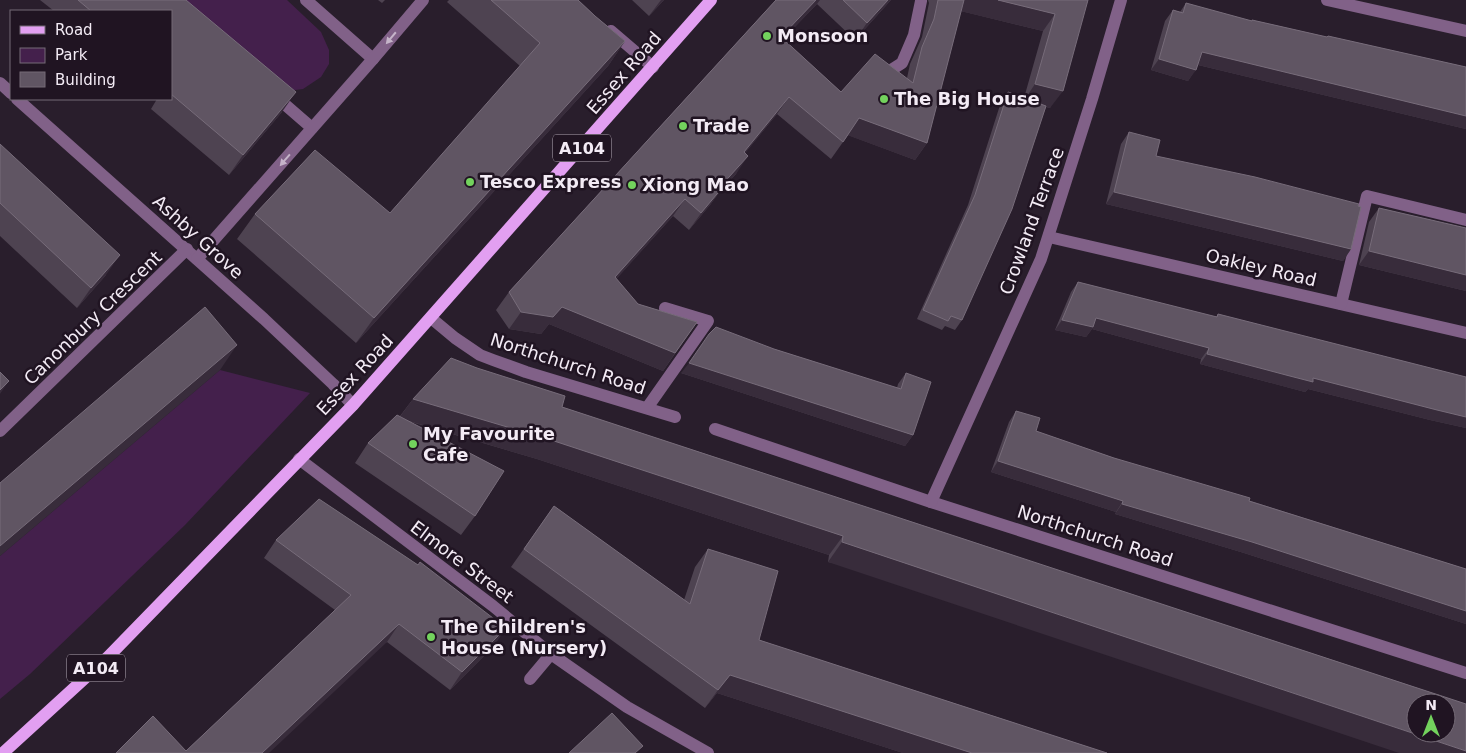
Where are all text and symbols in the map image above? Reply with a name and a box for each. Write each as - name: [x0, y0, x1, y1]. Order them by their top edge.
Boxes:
- legend: [10, 10, 172, 100]
- text: Road: [55, 21, 93, 39]
- place label: Monsoon: [777, 25, 868, 46]
- street label: Essex Road: [582, 27, 665, 118]
- marker: Monsoon: [761, 30, 773, 42]
- one-way arrow: [386, 31, 397, 44]
- text: Park: [55, 46, 88, 64]
- text: Building: [55, 71, 116, 89]
- place label: The Big House: [894, 88, 1040, 109]
- marker: The Big House: [878, 93, 890, 105]
- place label: Trade: [693, 115, 749, 136]
- marker: Trade: [677, 120, 689, 132]
- road number: A104: [553, 134, 611, 162]
- street label: Crowland Terrace: [995, 144, 1068, 297]
- one-way arrow: [279, 153, 290, 166]
- place label: Tesco Express: [480, 171, 621, 192]
- place label: Xiong Mao: [642, 174, 749, 195]
- marker: Tesco Express: [464, 176, 476, 188]
- marker: Xiong Mao: [626, 179, 638, 191]
- street label: Ashby Grove: [149, 190, 248, 283]
- street label: Oakley Road: [1204, 245, 1319, 290]
- street label: Canonbury Crescent: [19, 246, 166, 389]
- street label: Northchurch Road: [488, 328, 649, 399]
- street label: Essex Road: [312, 330, 397, 419]
- place label: My Favourite Cafe: [423, 423, 555, 465]
- marker: My Favourite Cafe: [407, 438, 419, 450]
- street label: Northchurch Road: [1015, 500, 1176, 571]
- street label: Elmore Street: [407, 516, 518, 607]
- place label: The Children's House (Nursery): [441, 616, 607, 658]
- marker: The Children's House (Nursery): [425, 631, 437, 643]
- road number: A104: [67, 654, 125, 681]
- north arrow: [1406, 693, 1456, 743]
- text: N: [1425, 697, 1437, 713]

